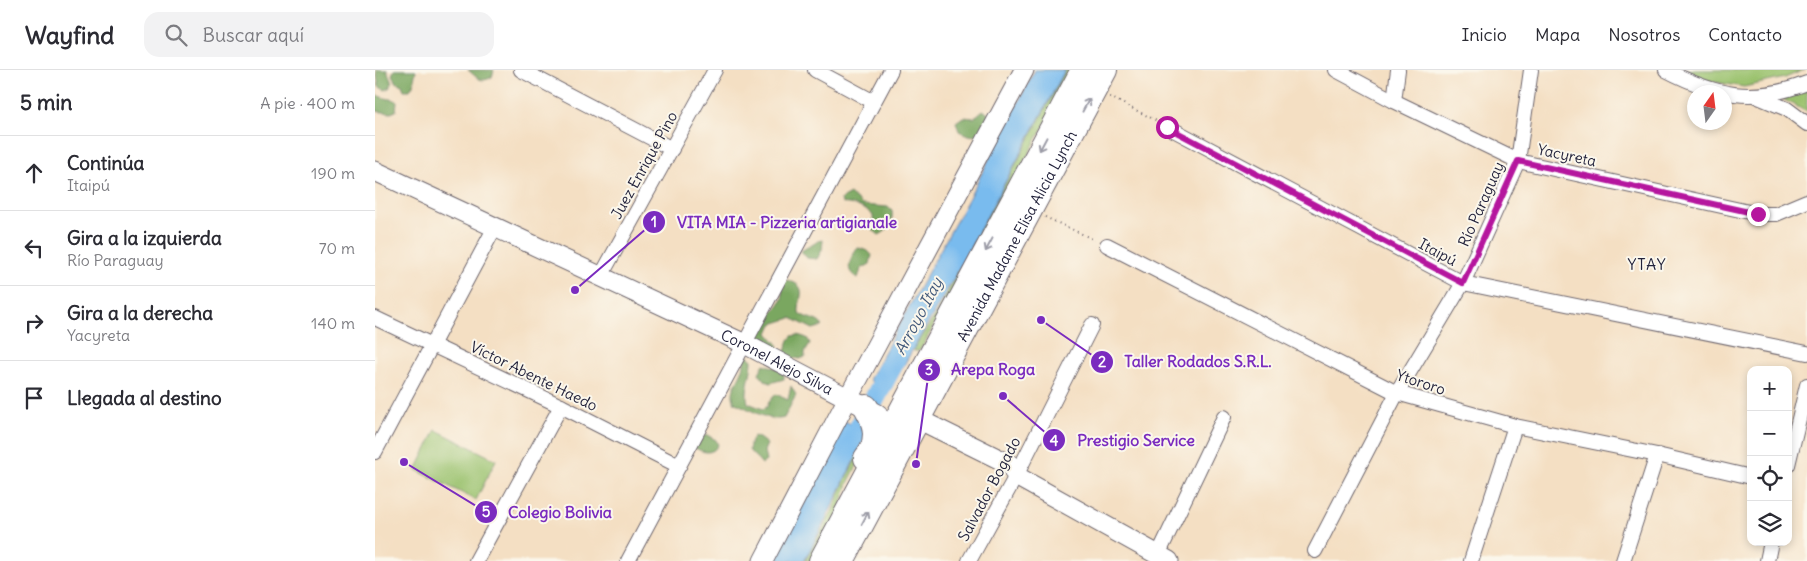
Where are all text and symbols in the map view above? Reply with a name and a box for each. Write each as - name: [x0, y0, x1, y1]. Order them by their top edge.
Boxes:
- search box: [144, 12, 494, 57]
- text: Wayfind: [25, 20, 114, 50]
- icon: search: [162, 21, 190, 49]
- text: Buscar aquí: [202, 23, 304, 47]
- text: Inicio: [1461, 23, 1507, 46]
- text: Mapa: [1535, 23, 1580, 46]
- text: Nosotros: [1608, 23, 1680, 46]
- text: Contacto: [1708, 23, 1782, 46]
- north arrow: [1687, 85, 1732, 130]
- text: 5 min: [20, 89, 72, 116]
- text: A pie · 400 m: [260, 93, 355, 113]
- one-way arrow: [1082, 98, 1091, 113]
- street label: Juez Enrique Pino: [607, 108, 681, 222]
- route start: [1156, 116, 1179, 139]
- street label: Avenida Madame Elisa Alicia Lynch: [952, 127, 1081, 344]
- one-way arrow: [1038, 136, 1047, 151]
- street label: Yacyreta: [1536, 140, 1598, 171]
- text: Continúa: [67, 151, 144, 175]
- icon: ahead: [20, 159, 48, 187]
- street label: Río Paraguay: [1454, 159, 1508, 249]
- text: 190 m: [311, 163, 355, 183]
- text: Itaipú: [67, 175, 110, 195]
- route end: [1747, 203, 1770, 226]
- callout: VITA MIA - Pizzeria artigianale: [642, 207, 907, 238]
- text: 1: [651, 212, 657, 231]
- text: VITA MIA - Pizzeria artigianale: [677, 212, 897, 233]
- text: Gira a la izquierda: [67, 226, 222, 250]
- icon: left: [20, 234, 48, 262]
- street label: Itaipú: [1416, 234, 1461, 270]
- one-way arrow: [984, 237, 994, 252]
- text: 70 m: [319, 238, 355, 258]
- text: Río Paraguay: [67, 250, 164, 270]
- district label: YTAY: [1627, 254, 1667, 274]
- water label: Arroyo Itay: [889, 272, 947, 358]
- text: Gira a la derecha: [67, 301, 213, 325]
- icon: right: [20, 309, 48, 337]
- text: 140 m: [311, 313, 355, 333]
- text: Yacyreta: [67, 325, 130, 345]
- street label: Coronel Alejo Silva: [718, 325, 837, 398]
- street label: Víctor Abente Haedo: [467, 337, 601, 415]
- callout: Taller Rodados S.R.L.: [1089, 346, 1281, 377]
- text: Taller Rodados S.R.L.: [1124, 351, 1272, 371]
- text: 2: [1098, 352, 1106, 371]
- callout: Arepa Roga: [916, 354, 1045, 385]
- text: Arepa Roga: [951, 359, 1035, 380]
- text: 3: [925, 360, 933, 379]
- street label: Ytororo: [1394, 365, 1448, 399]
- map controls: [1747, 366, 1792, 546]
- button: +: [1747, 366, 1792, 411]
- icon: arrive: [20, 384, 48, 412]
- text: Llegada al destino: [67, 386, 222, 410]
- button: −: [1747, 411, 1792, 456]
- callout: Prestigio Service: [1042, 425, 1205, 456]
- text: Prestigio Service: [1077, 430, 1195, 451]
- text: 4: [1050, 431, 1059, 450]
- street label: Salvador Bogado: [954, 434, 1024, 544]
- button: locate: [1747, 456, 1792, 501]
- callout: Colegio Bolivia: [473, 497, 622, 528]
- button: layers: [1747, 501, 1792, 546]
- text: 5: [482, 502, 491, 521]
- text: Colegio Bolivia: [508, 502, 612, 523]
- one-way arrow: [861, 511, 870, 526]

